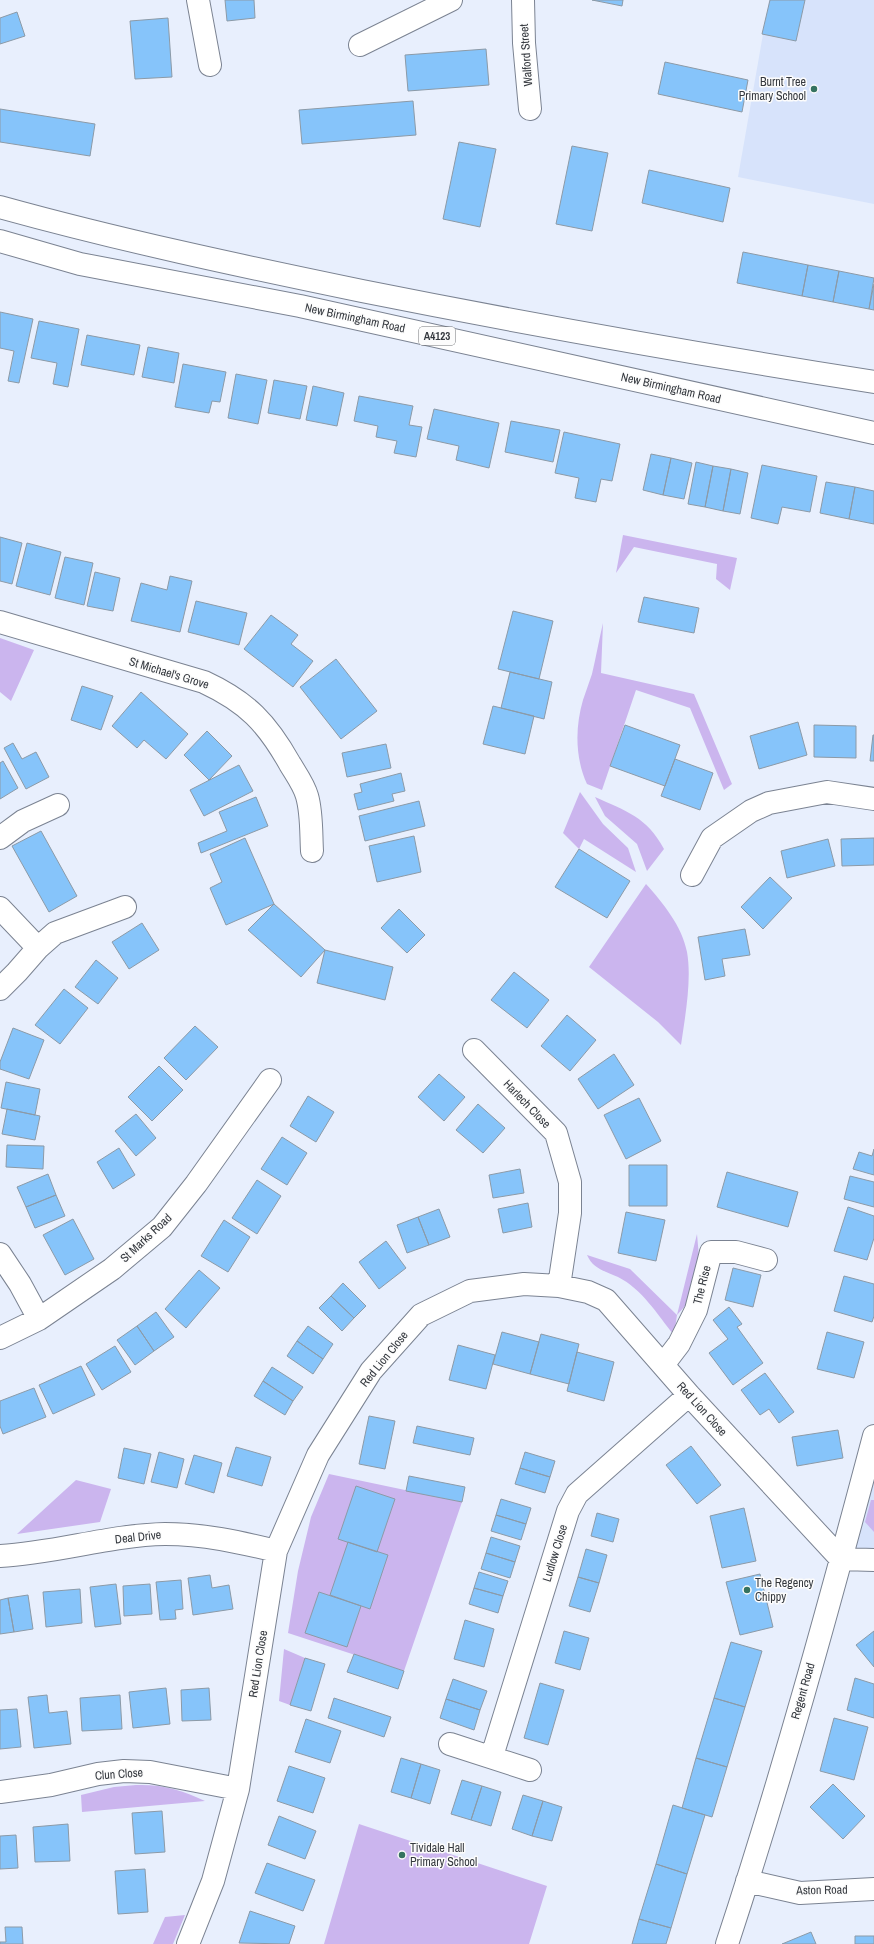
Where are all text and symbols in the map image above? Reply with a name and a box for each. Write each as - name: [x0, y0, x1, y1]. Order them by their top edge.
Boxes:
- street label: Walford Street: [516, 23, 536, 87]
- place label: Burnt Tree Primary School: [739, 74, 806, 104]
- marker: Burnt Tree Primary School: [809, 84, 819, 94]
- street label: New Birmingham Road: [303, 300, 407, 336]
- road number: A4123: [419, 327, 455, 345]
- street label: New Birmingham Road: [619, 369, 723, 407]
- street label: St Michael's Grove: [127, 653, 211, 693]
- street label: Harlech Close: [500, 1076, 554, 1132]
- street label: St Marks Road: [117, 1210, 175, 1266]
- street label: The Rise: [689, 1264, 715, 1306]
- street label: Red Lion Close: [356, 1328, 412, 1390]
- street label: Red Lion Close: [673, 1378, 731, 1440]
- street label: Ludlow Close: [539, 1522, 571, 1584]
- street label: Deal Drive: [114, 1527, 162, 1547]
- place label: The Regency Chippy: [755, 1575, 814, 1605]
- marker: The Regency Chippy: [742, 1585, 752, 1595]
- street label: Red Lion Close: [245, 1629, 271, 1699]
- street label: Regent Road: [787, 1661, 819, 1721]
- street label: Clun Close: [94, 1764, 144, 1784]
- place label: Tividale Hall Primary School: [410, 1840, 477, 1870]
- marker: Tividale Hall Primary School: [397, 1850, 407, 1860]
- street label: Aston Road: [795, 1882, 848, 1898]

